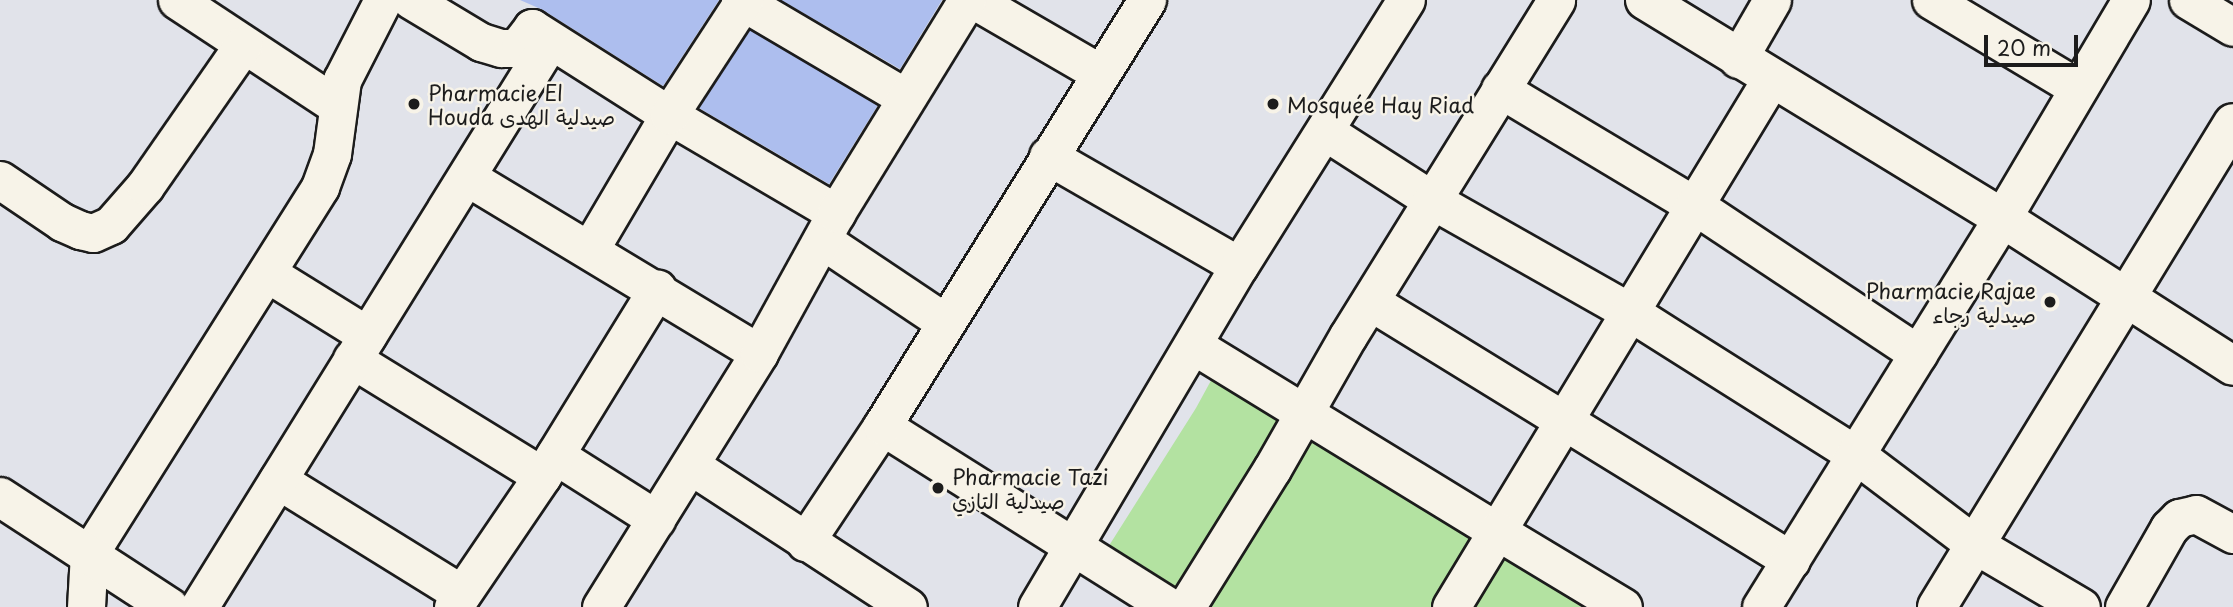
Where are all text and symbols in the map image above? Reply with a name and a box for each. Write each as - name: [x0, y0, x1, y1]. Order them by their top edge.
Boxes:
- scale bar: [1988, 21, 2082, 65]
- text: 20 m: [1997, 31, 2051, 63]
- place label: Pharmacie El Houda صيدلية الهدى: [428, 79, 615, 129]
- place label: Mosquée Hay Riad: [1287, 91, 1476, 117]
- marker: Pharmacie El Houda صيدلية الهدى: [406, 96, 422, 112]
- marker: Mosquée Hay Riad: [1265, 96, 1281, 112]
- place label: Pharmacie Rajae صيدلية رجاء: [1863, 277, 2036, 327]
- marker: Pharmacie Rajae صيدلية رجاء: [2042, 294, 2058, 310]
- place label: Pharmacie Tazi صيدلية التازي: [952, 463, 1110, 513]
- marker: Pharmacie Tazi صيدلية التازي: [930, 480, 946, 496]

